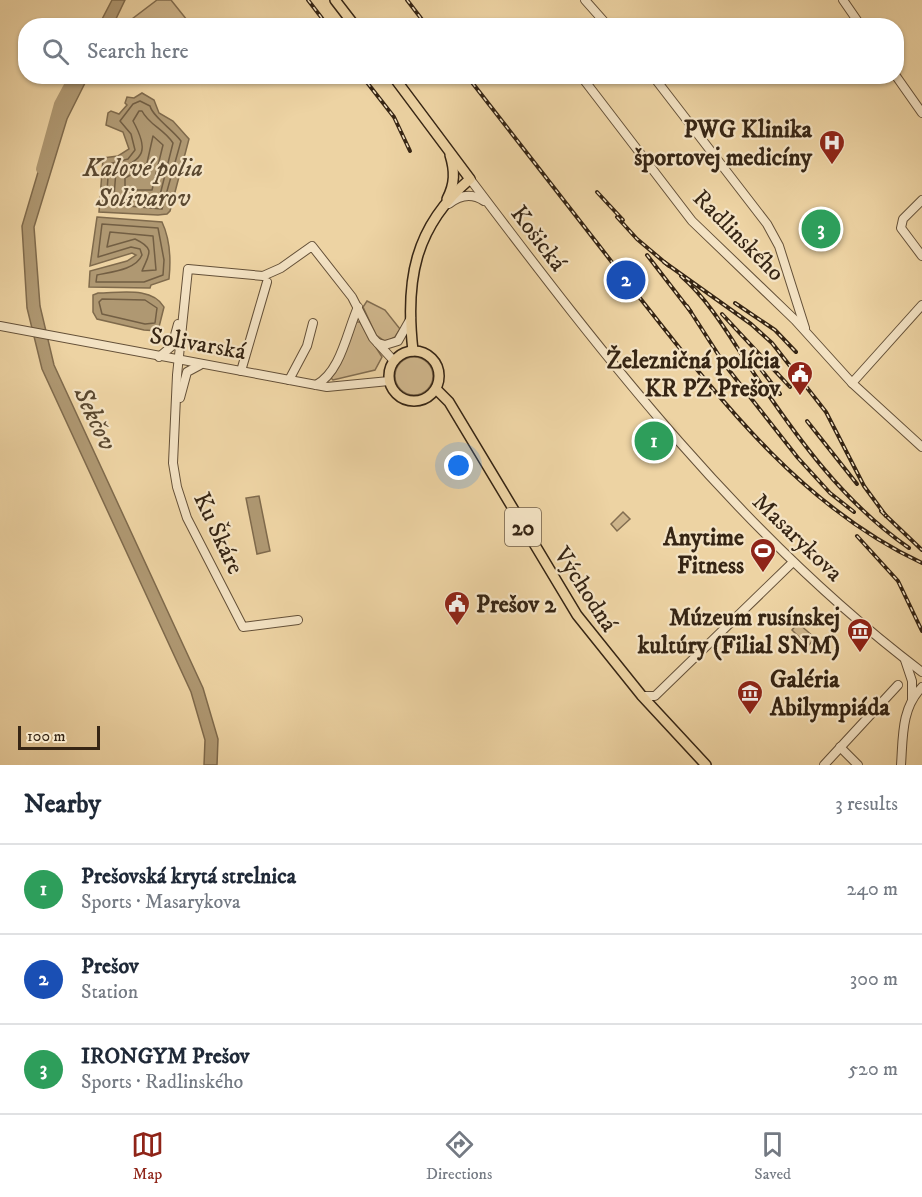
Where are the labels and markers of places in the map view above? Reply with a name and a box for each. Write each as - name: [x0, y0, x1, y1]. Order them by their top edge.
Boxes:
- place label: PWG Klinika športovej medicíny: [634, 115, 813, 173]
- hospital icon: PWG Klinika športovej medicíny: [817, 128, 847, 166]
- pin: 3: [802, 206, 840, 252]
- pin: 2: [606, 258, 646, 302]
- place label: Železničná polícia KR PZ Prešov: [606, 345, 781, 404]
- public building icon: Železničná polícia KR PZ Prešov: [785, 359, 815, 397]
- pin: 1: [634, 418, 674, 464]
- place label: Anytime Fitness: [662, 523, 744, 581]
- sports icon: Anytime Fitness: [748, 536, 778, 574]
- public building icon: Prešov 2: [442, 589, 472, 627]
- place label: Prešov 2: [476, 590, 557, 620]
- place label: Múzeum rusínskej kultúry (Filial SNM): [637, 603, 840, 661]
- museum icon: Múzeum rusínskej kultúry (Filial SNM): [845, 616, 875, 654]
- place label: Galéria Abilympiáda: [769, 665, 890, 723]
- museum icon: Galéria Abilympiáda: [735, 678, 765, 716]

